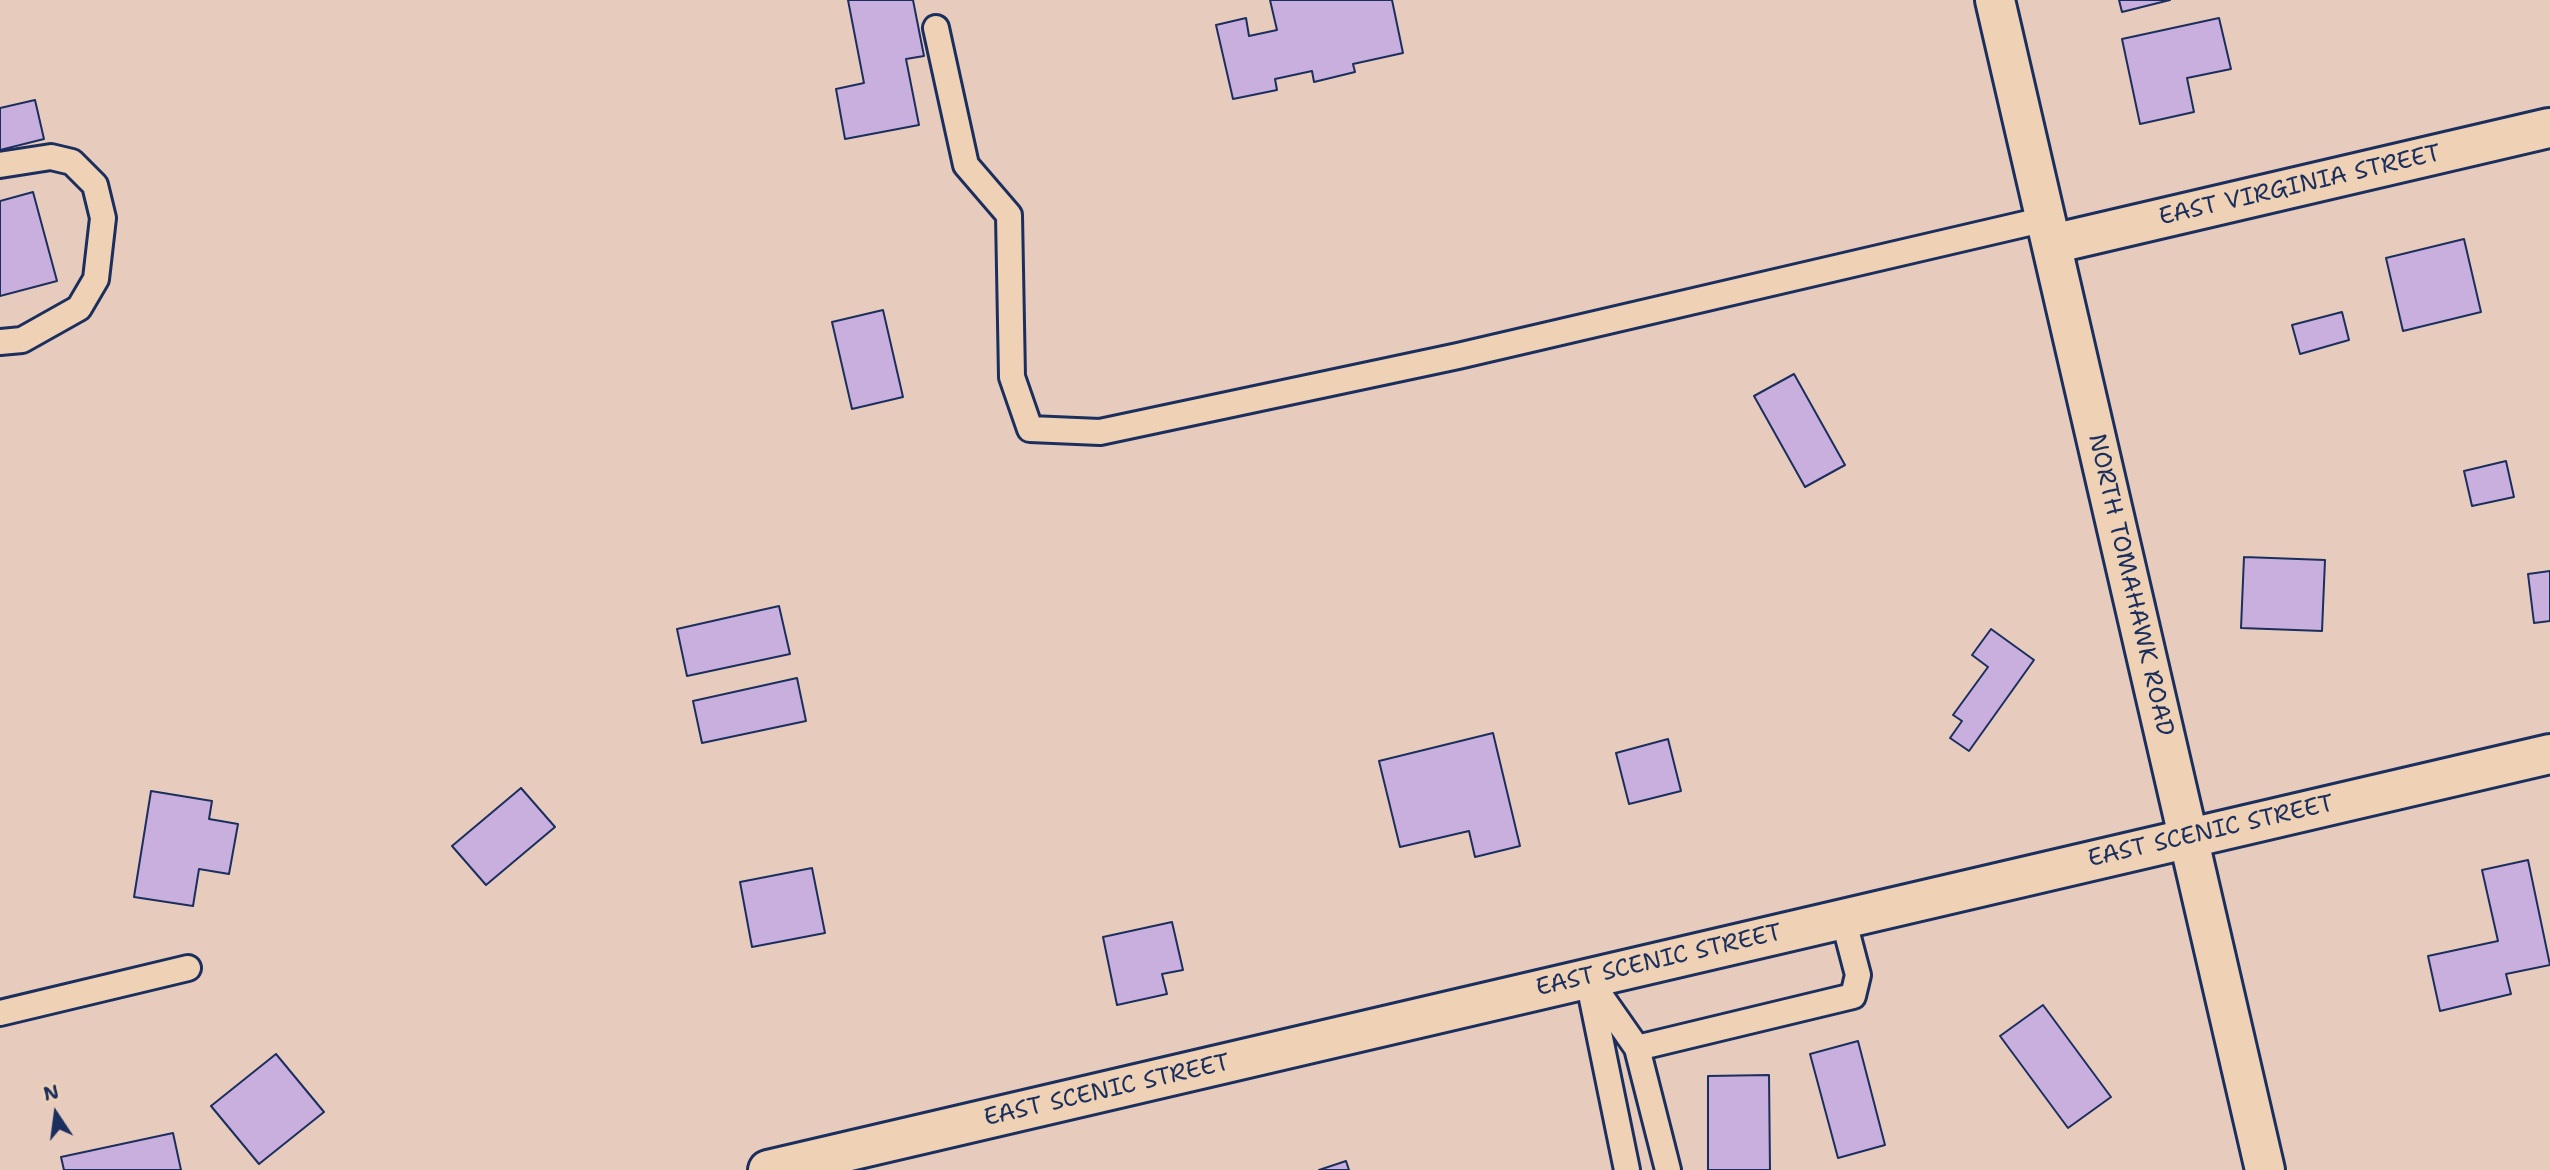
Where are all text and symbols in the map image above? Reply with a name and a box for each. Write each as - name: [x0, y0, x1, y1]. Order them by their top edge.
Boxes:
- street label: EAST VIRGINIA STREET: [2156, 140, 2444, 232]
- street label: NORTH TOMAHAWK ROAD: [2081, 431, 2179, 739]
- street label: EAST SCENIC STREET: [2085, 790, 2337, 874]
- street label: EAST SCENIC STREET: [1533, 919, 1785, 1003]
- street label: EAST SCENIC STREET: [981, 1049, 1233, 1133]
- north arrow: [21, 1079, 91, 1149]
- text: N: [41, 1079, 61, 1107]

